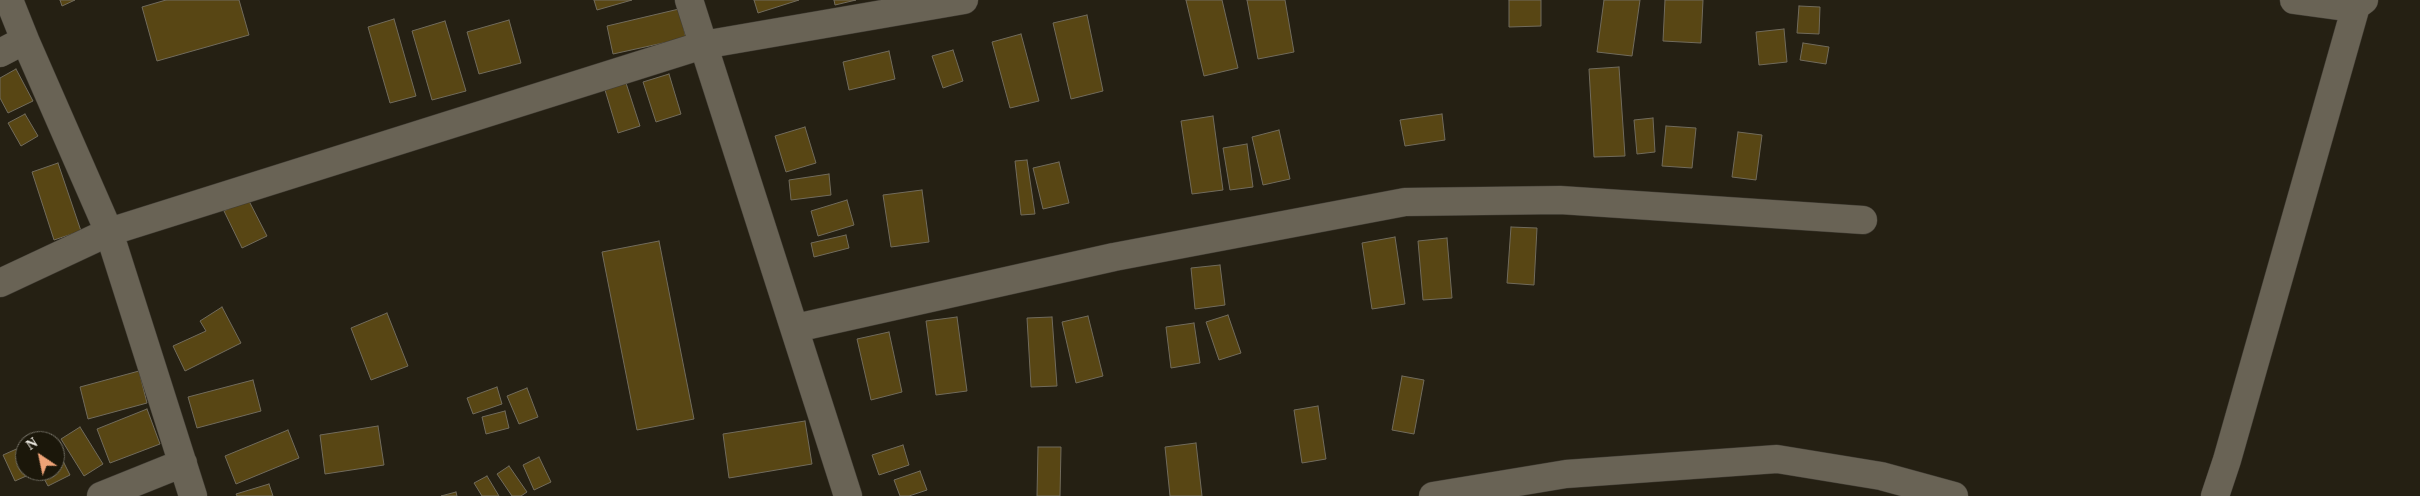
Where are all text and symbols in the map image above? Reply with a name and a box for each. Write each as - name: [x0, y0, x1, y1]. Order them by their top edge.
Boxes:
- north arrow: [15, 431, 65, 481]
- text: N: [24, 435, 40, 453]

